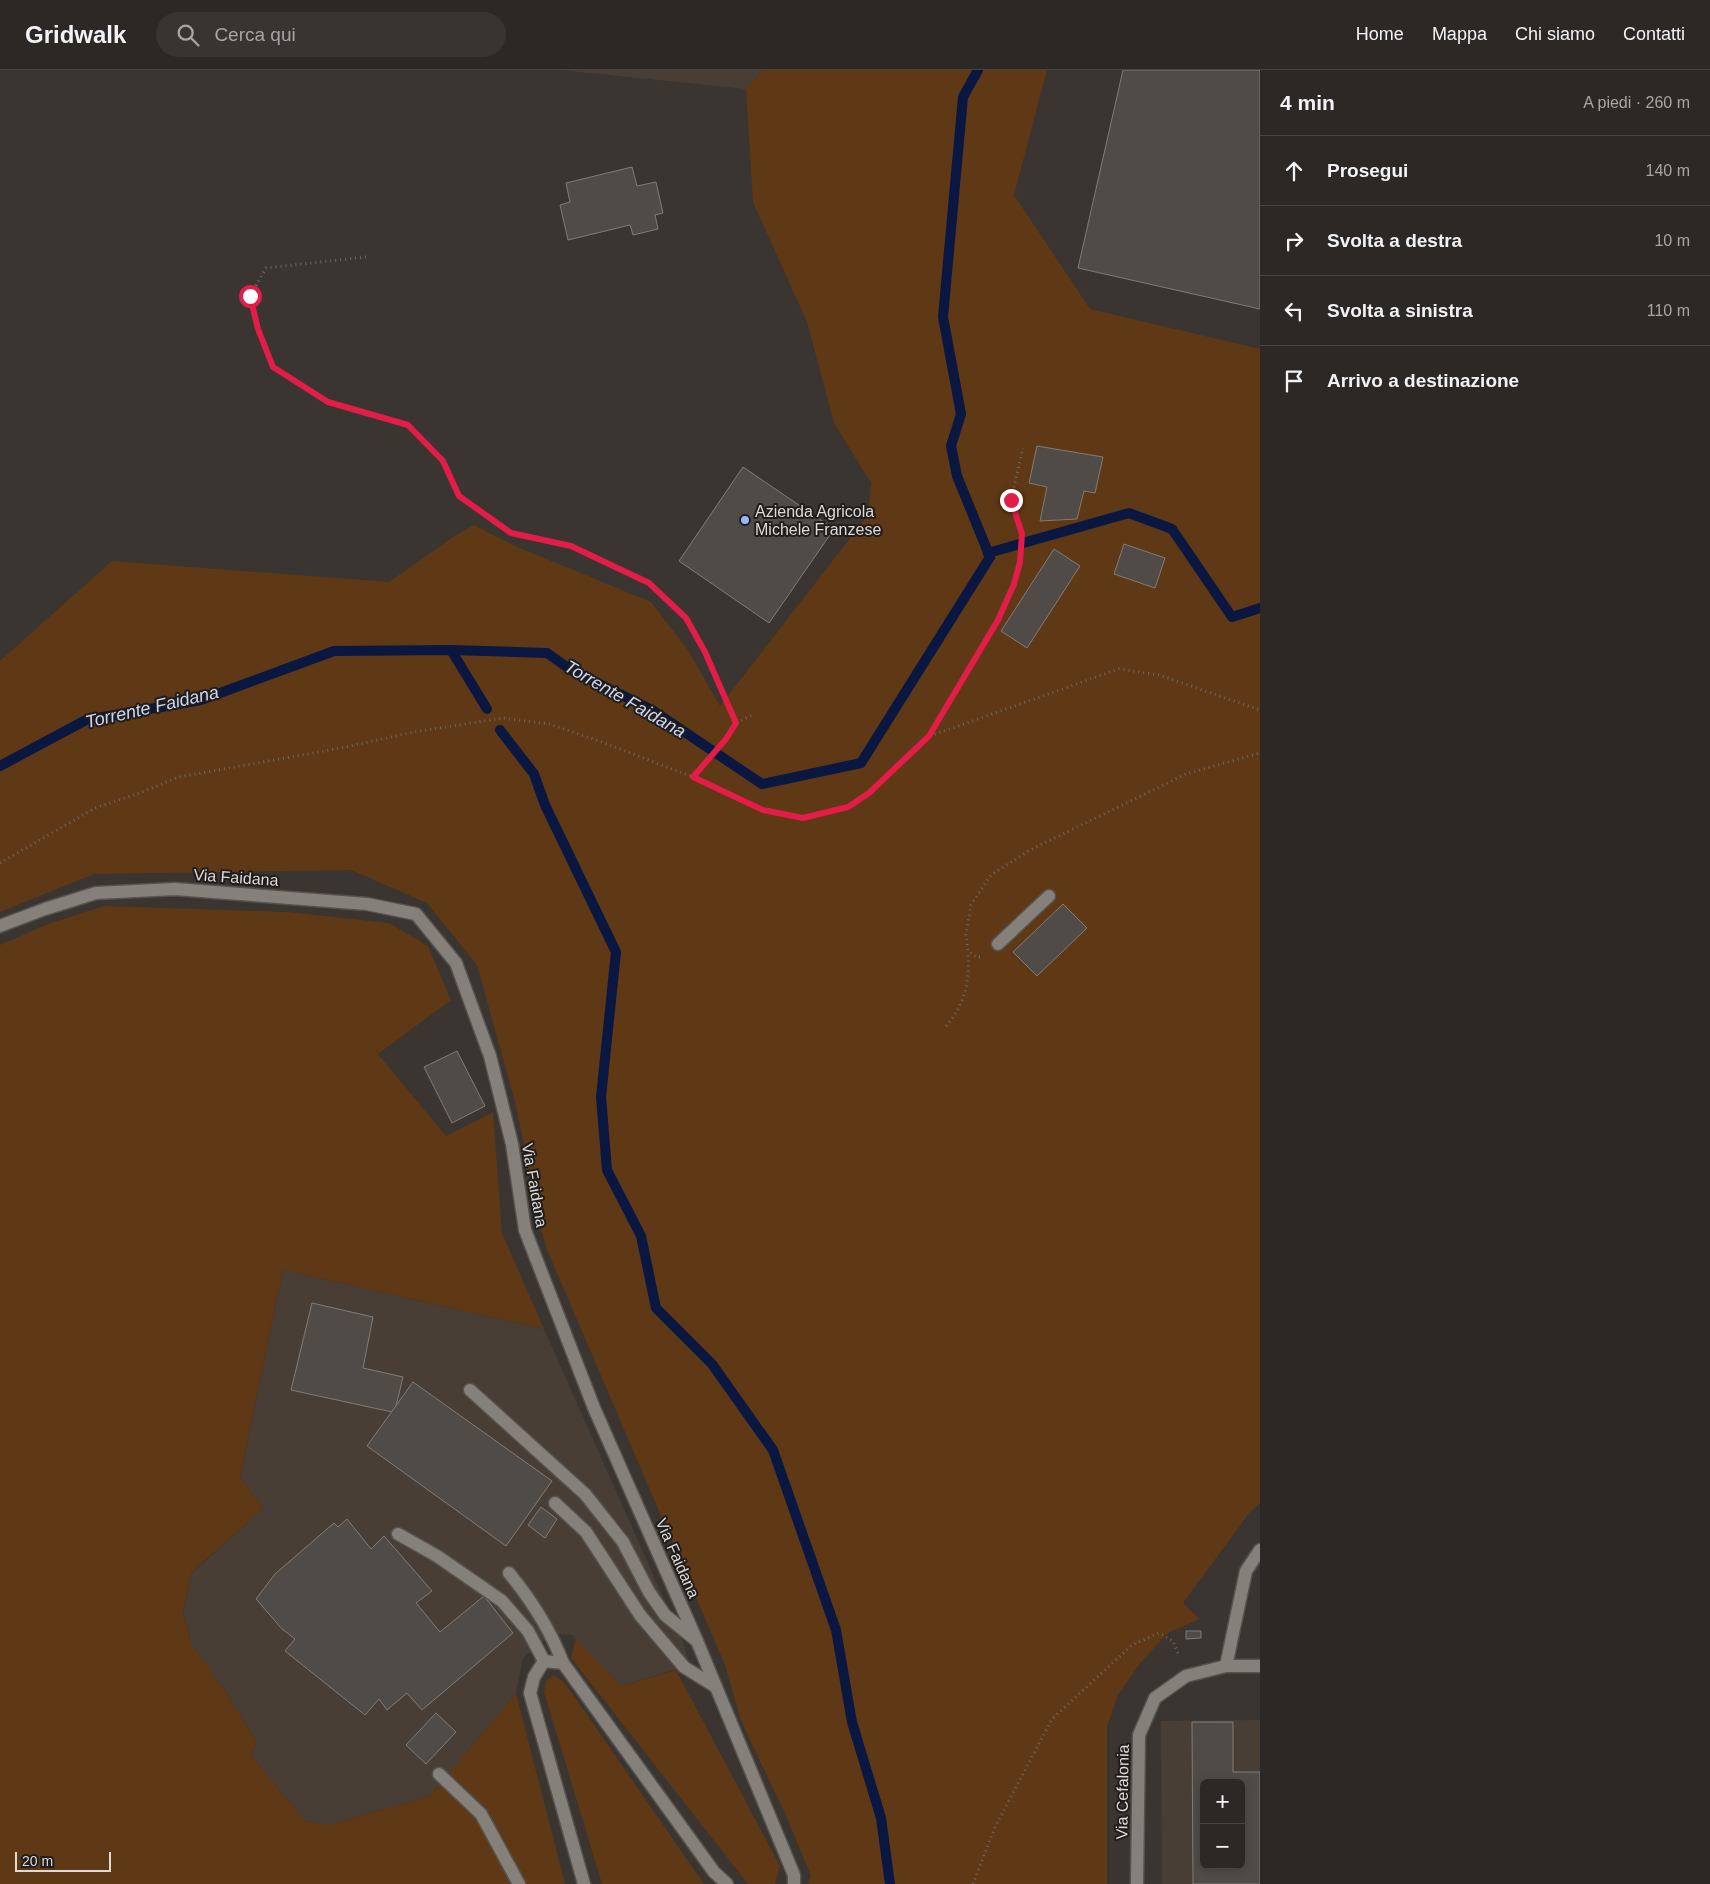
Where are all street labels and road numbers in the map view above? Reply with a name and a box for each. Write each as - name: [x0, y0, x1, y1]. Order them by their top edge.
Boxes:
- street label: Via Faidana: [193, 866, 279, 889]
- street label: Via Faidana: [519, 1142, 550, 1229]
- street label: Via Faidana: [652, 1516, 703, 1601]
- street label: Via Cefalonia: [1113, 1744, 1132, 1840]

